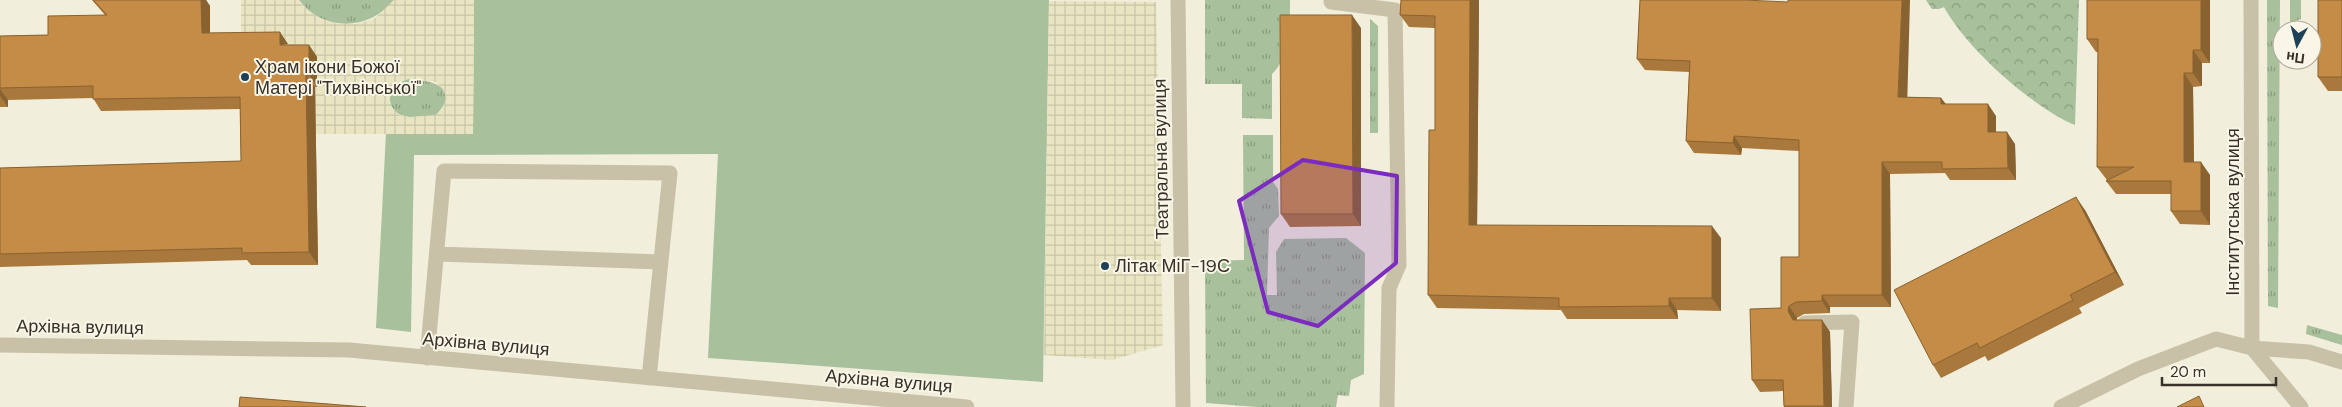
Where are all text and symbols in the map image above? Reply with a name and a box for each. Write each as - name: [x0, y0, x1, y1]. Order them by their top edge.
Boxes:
- north arrow: [2272, 20, 2322, 70]
- text: Пн: [2285, 48, 2306, 68]
- place label: Храм ікони Божої Матері "Тихвінської": [255, 55, 421, 100]
- marker: Храм ікони Божої Матері "Тихвінської": [239, 71, 251, 83]
- street label: Театральна вулиця: [1148, 78, 1174, 240]
- street label: Інститутська вулиця: [2221, 128, 2245, 296]
- place label: Літак МіГ-19С: [1115, 254, 1230, 278]
- marker: Літак МіГ-19С: [1099, 260, 1111, 272]
- street label: Архівна вулиця: [16, 314, 144, 340]
- street label: Архівна вулиця: [421, 326, 551, 362]
- scale bar: [2162, 354, 2276, 386]
- text: 20 m: [2170, 362, 2206, 382]
- street label: Архівна вулиця: [824, 363, 954, 399]

